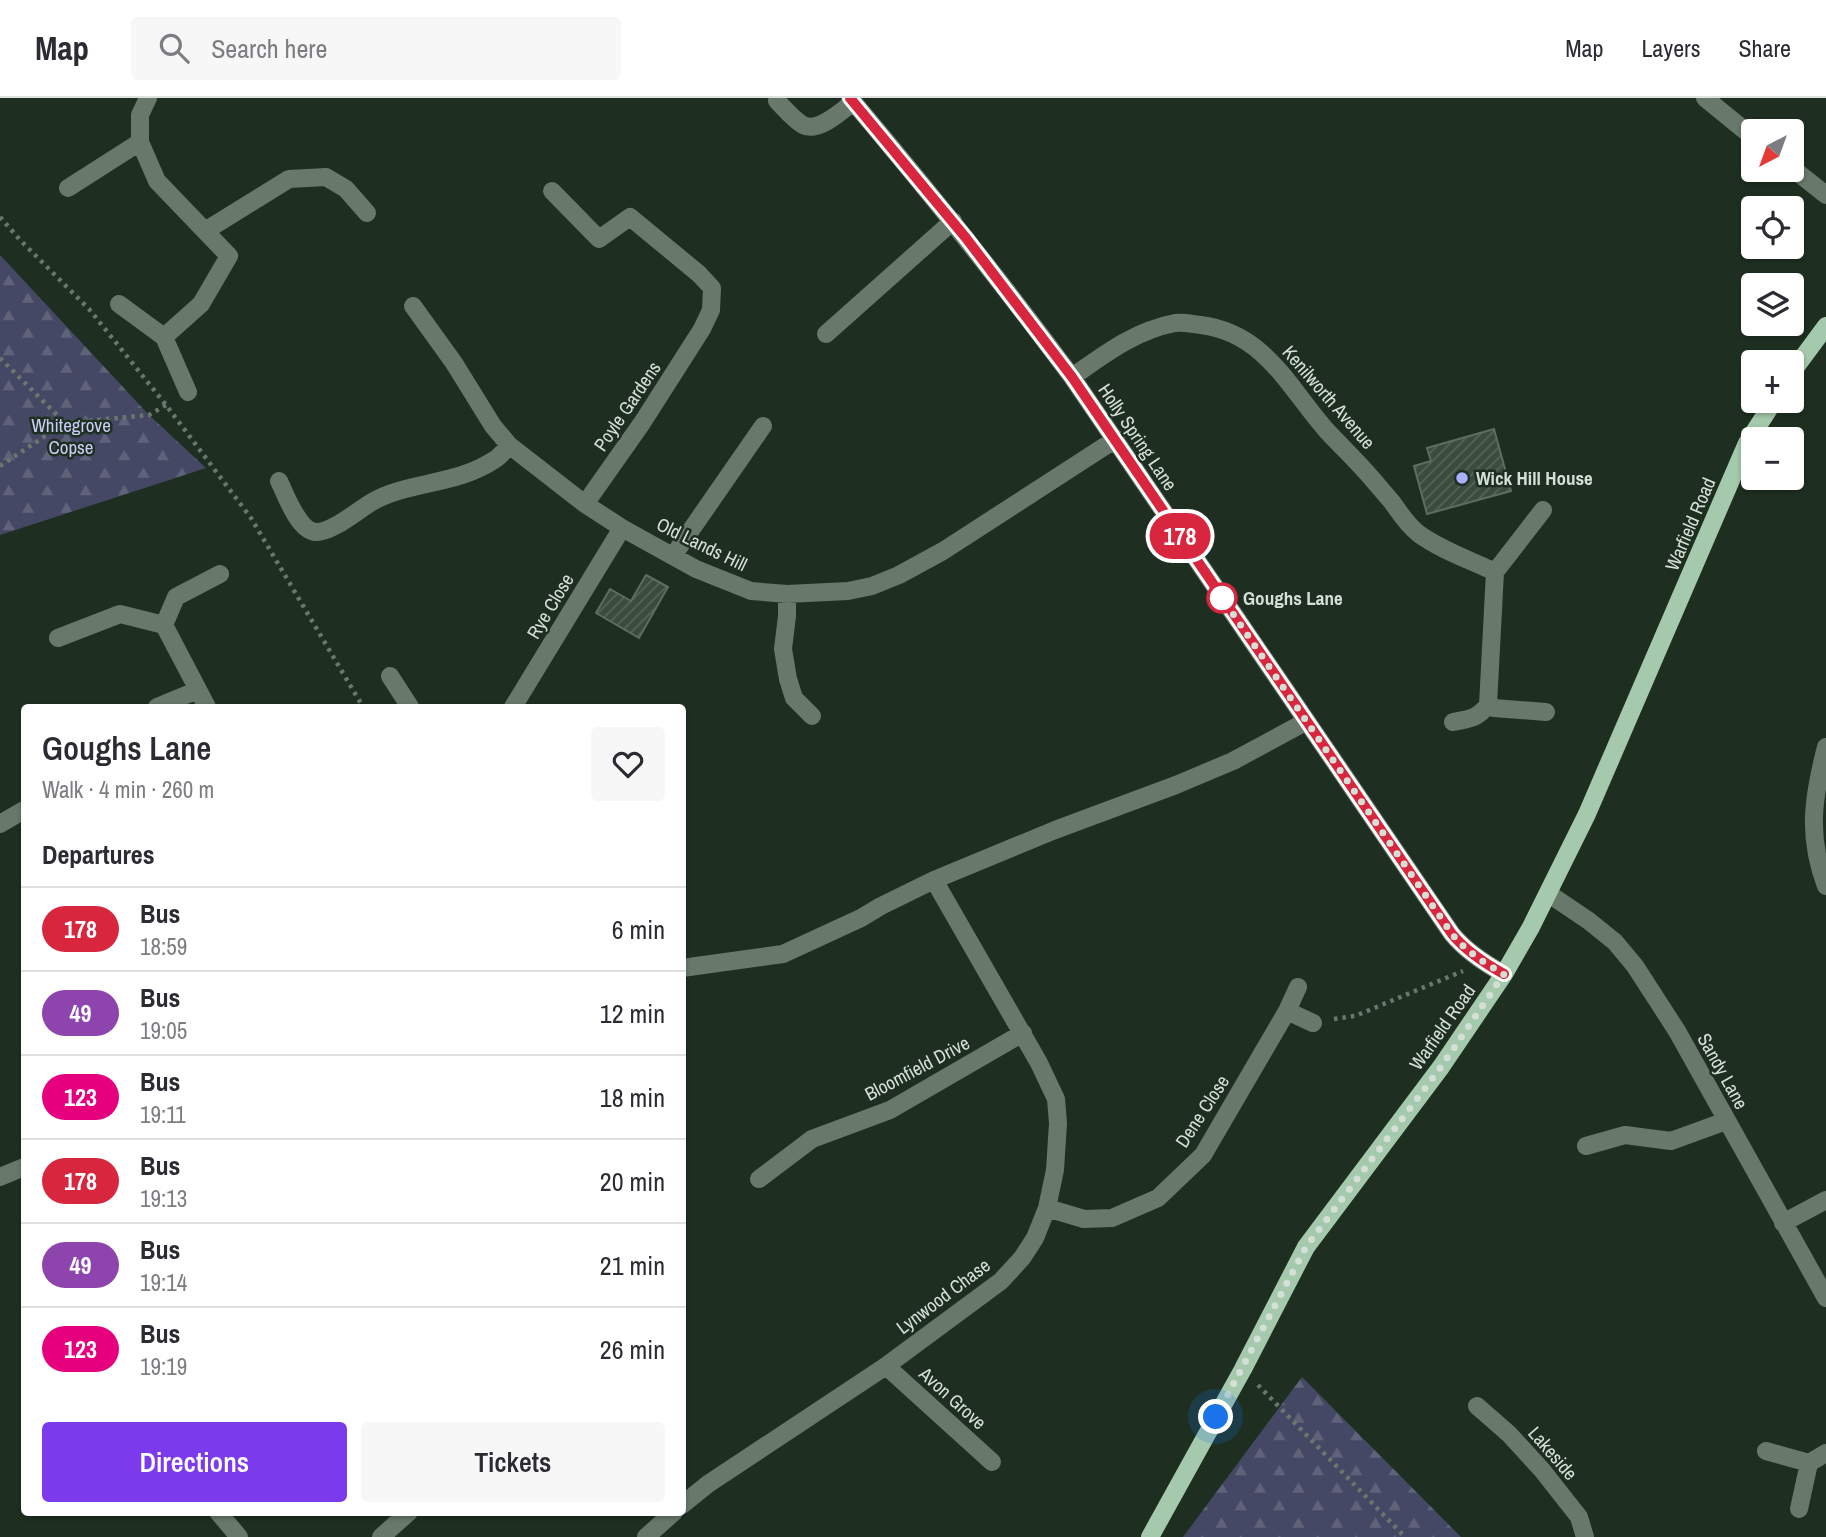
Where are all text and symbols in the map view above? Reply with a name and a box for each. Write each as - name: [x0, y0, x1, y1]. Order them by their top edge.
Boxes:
- search box: [131, 17, 621, 80]
- text: Map: [35, 26, 89, 70]
- icon: search: [155, 29, 193, 67]
- text: Search here: [211, 31, 327, 66]
- text: Map: [1565, 32, 1603, 64]
- text: Layers: [1641, 32, 1700, 64]
- text: Share: [1738, 32, 1791, 64]
- north arrow: [1741, 119, 1804, 182]
- map controls: [1741, 119, 1804, 490]
- button: locate: [1741, 196, 1804, 259]
- button: layers: [1741, 273, 1804, 336]
- street label: Kenilworth Avenue: [1277, 340, 1381, 454]
- button: +: [1741, 350, 1804, 413]
- street label: Poyle Gardens: [587, 356, 667, 456]
- street label: Holly Spring Lane: [1093, 378, 1183, 496]
- park label: Whitegrove Copse: [31, 412, 111, 460]
- button: −: [1741, 427, 1804, 490]
- place label: Wick Hill House: [1476, 465, 1593, 491]
- marker: Wick Hill House: [1454, 470, 1470, 486]
- street label: Warfield Road: [1659, 473, 1721, 575]
- street label: Old Lands Hill: [652, 511, 752, 577]
- line badge: 178: [1140, 513, 1220, 559]
- text: 178: [1164, 520, 1196, 552]
- street label: Rye Close: [520, 569, 580, 643]
- marker: Goughs Lane: [1207, 583, 1237, 613]
- place label: Goughs Lane: [1243, 585, 1343, 611]
- text: Goughs Lane: [42, 726, 211, 770]
- button: heart: [591, 727, 665, 801]
- text: Walk · 4 min · 260 m: [42, 774, 214, 805]
- text: Departures: [42, 837, 155, 872]
- text: Bus: [140, 896, 180, 931]
- text: 6 min: [612, 912, 665, 947]
- text: 178: [64, 913, 97, 945]
- text: 18:59: [140, 931, 187, 962]
- street label: Warfield Road: [1403, 979, 1481, 1075]
- text: Bus: [140, 980, 180, 1015]
- text: 12 min: [600, 996, 665, 1031]
- text: 49: [70, 997, 91, 1029]
- text: 19:05: [140, 1015, 187, 1046]
- street label: Sandy Lane: [1691, 1028, 1755, 1114]
- street label: Bloomfield Drive: [860, 1029, 974, 1107]
- text: Bus: [140, 1064, 180, 1099]
- street label: Dene Close: [1169, 1070, 1235, 1152]
- text: 18 min: [600, 1080, 665, 1115]
- text: 123: [64, 1081, 97, 1113]
- text: 19:11: [140, 1099, 186, 1130]
- text: Bus: [140, 1148, 180, 1183]
- text: 20 min: [600, 1164, 665, 1199]
- text: 178: [64, 1165, 97, 1197]
- text: 19:13: [140, 1183, 187, 1214]
- text: Bus: [140, 1232, 180, 1267]
- text: 21 min: [600, 1248, 665, 1283]
- text: 49: [70, 1249, 91, 1281]
- street label: Lynwood Chase: [891, 1252, 995, 1340]
- text: 19:14: [140, 1267, 187, 1298]
- text: Bus: [140, 1316, 180, 1351]
- text: 26 min: [600, 1332, 665, 1367]
- text: 123: [64, 1333, 97, 1365]
- text: 19:19: [140, 1351, 187, 1382]
- street label: Avon Grove: [913, 1360, 992, 1435]
- your location: [1198, 1399, 1233, 1434]
- street label: Lakeside: [1522, 1421, 1584, 1485]
- button: Directions: [42, 1422, 347, 1502]
- button: Tickets: [361, 1422, 665, 1502]

